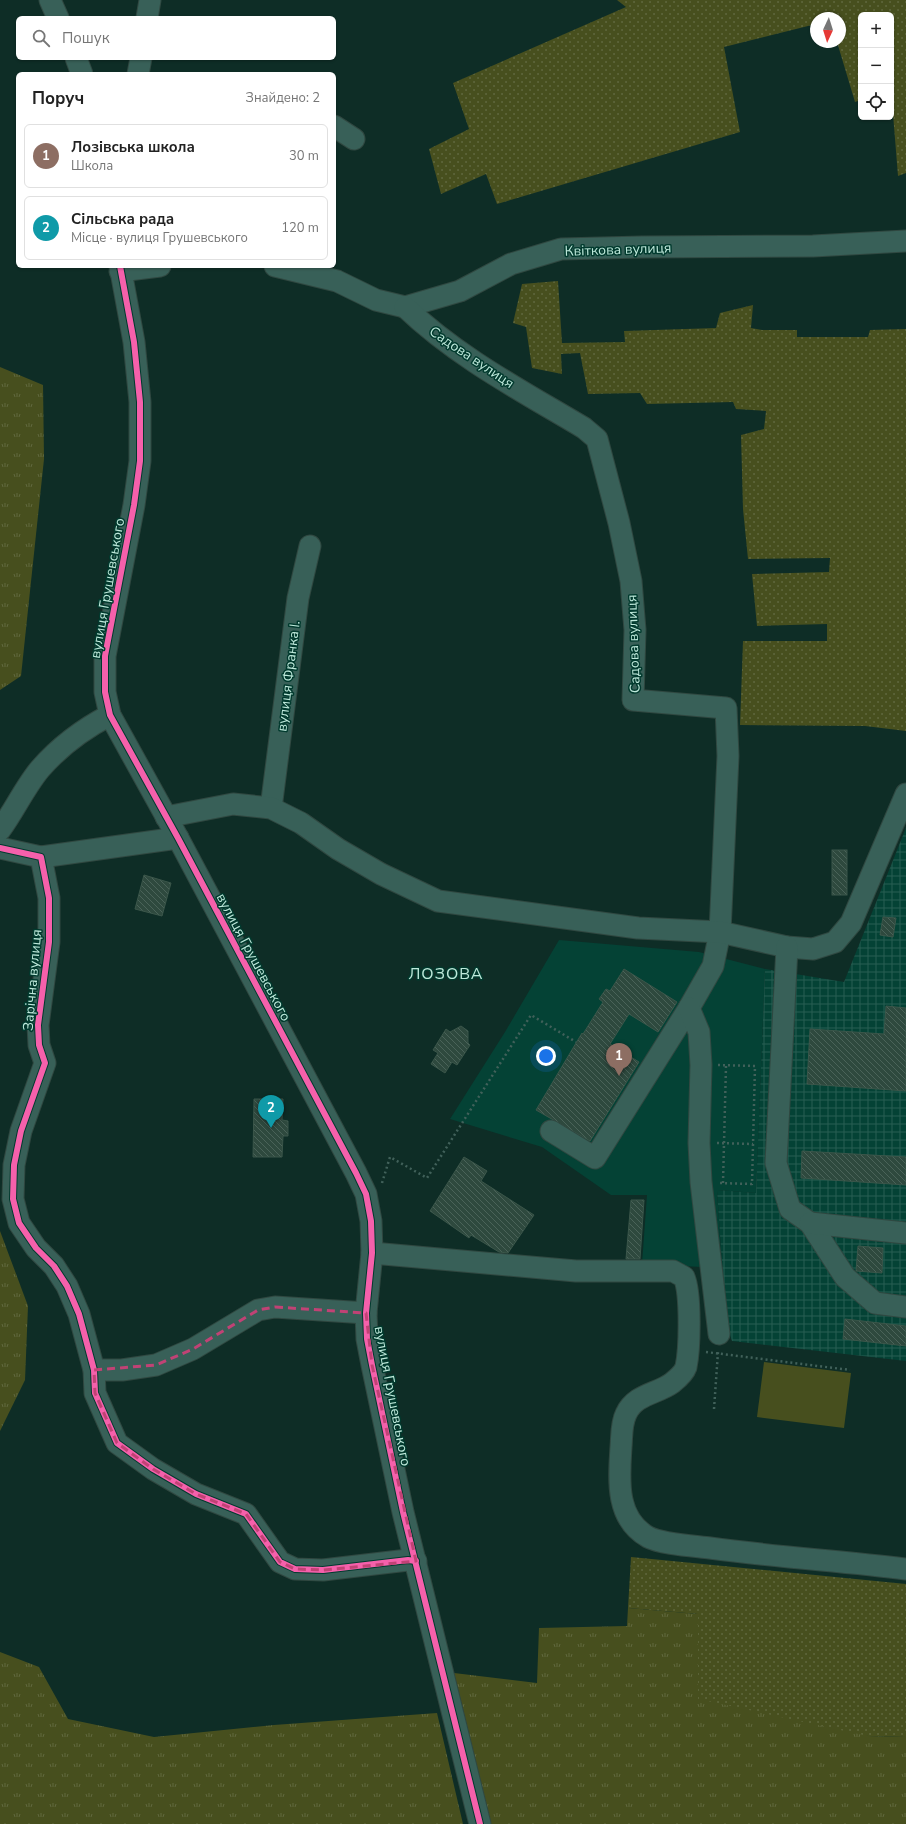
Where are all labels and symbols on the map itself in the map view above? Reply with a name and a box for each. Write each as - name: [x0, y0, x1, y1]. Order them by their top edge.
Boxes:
- north arrow: [810, 12, 846, 48]
- street label: Квіткова вулиця: [564, 238, 672, 261]
- street label: Садова вулиця: [426, 322, 518, 393]
- street label: вулиця Грушевського: [86, 516, 129, 660]
- street label: Садова вулиця: [622, 594, 645, 694]
- street label: вулиця Франка І.: [272, 620, 305, 733]
- street label: вулиця Грушевського: [212, 890, 295, 1025]
- street label: Зарічна вулиця: [19, 928, 46, 1032]
- district label: ЛОЗОВА: [409, 963, 483, 985]
- pin: 1: [606, 1043, 632, 1076]
- your location: [536, 1046, 556, 1066]
- pin: 2: [258, 1095, 284, 1128]
- street label: вулиця Грушевського: [370, 1324, 415, 1468]

